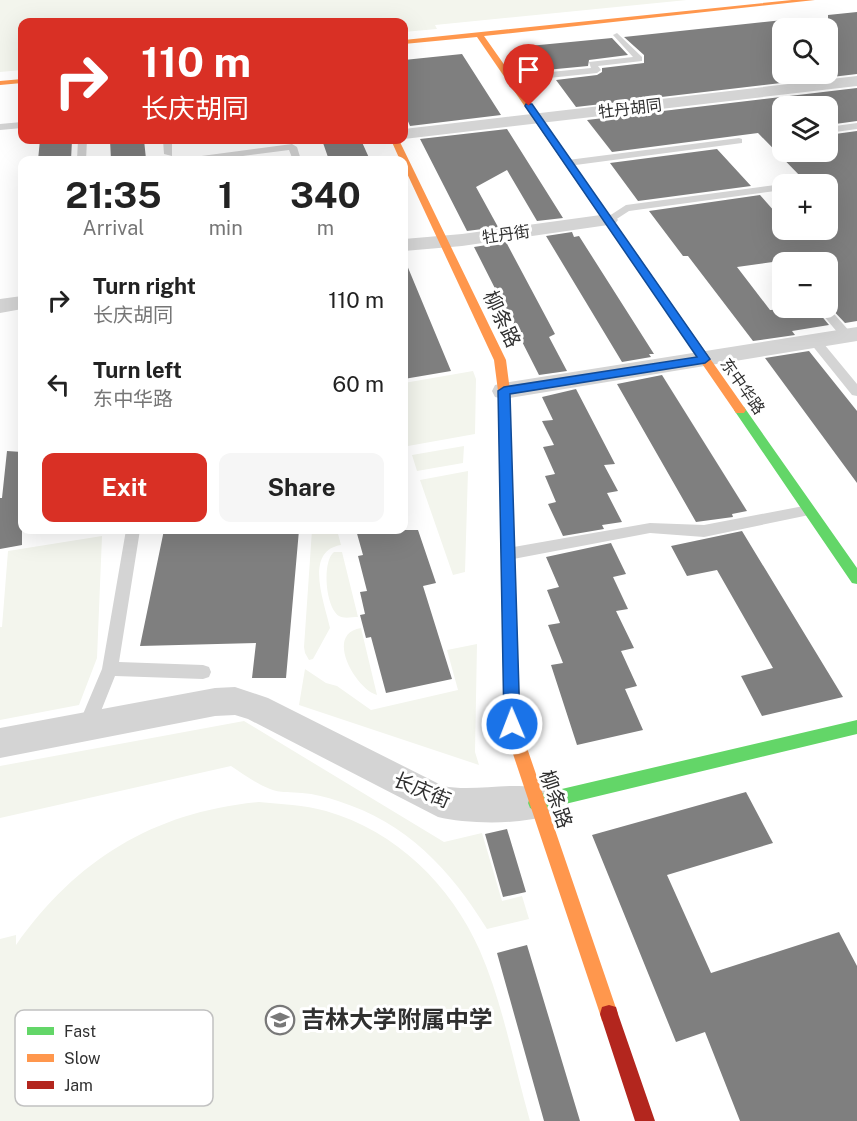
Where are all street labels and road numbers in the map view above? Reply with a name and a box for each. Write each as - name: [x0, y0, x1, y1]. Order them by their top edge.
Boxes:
- street label: 牡丹胡同: [597, 95, 663, 122]
- street label: 牡丹街: [481, 222, 531, 247]
- street label: 柳条路: [478, 287, 526, 351]
- street label: 东中华路: [716, 355, 769, 418]
- street label: 长庆街: [390, 767, 454, 813]
- street label: 柳条路: [535, 767, 577, 831]

